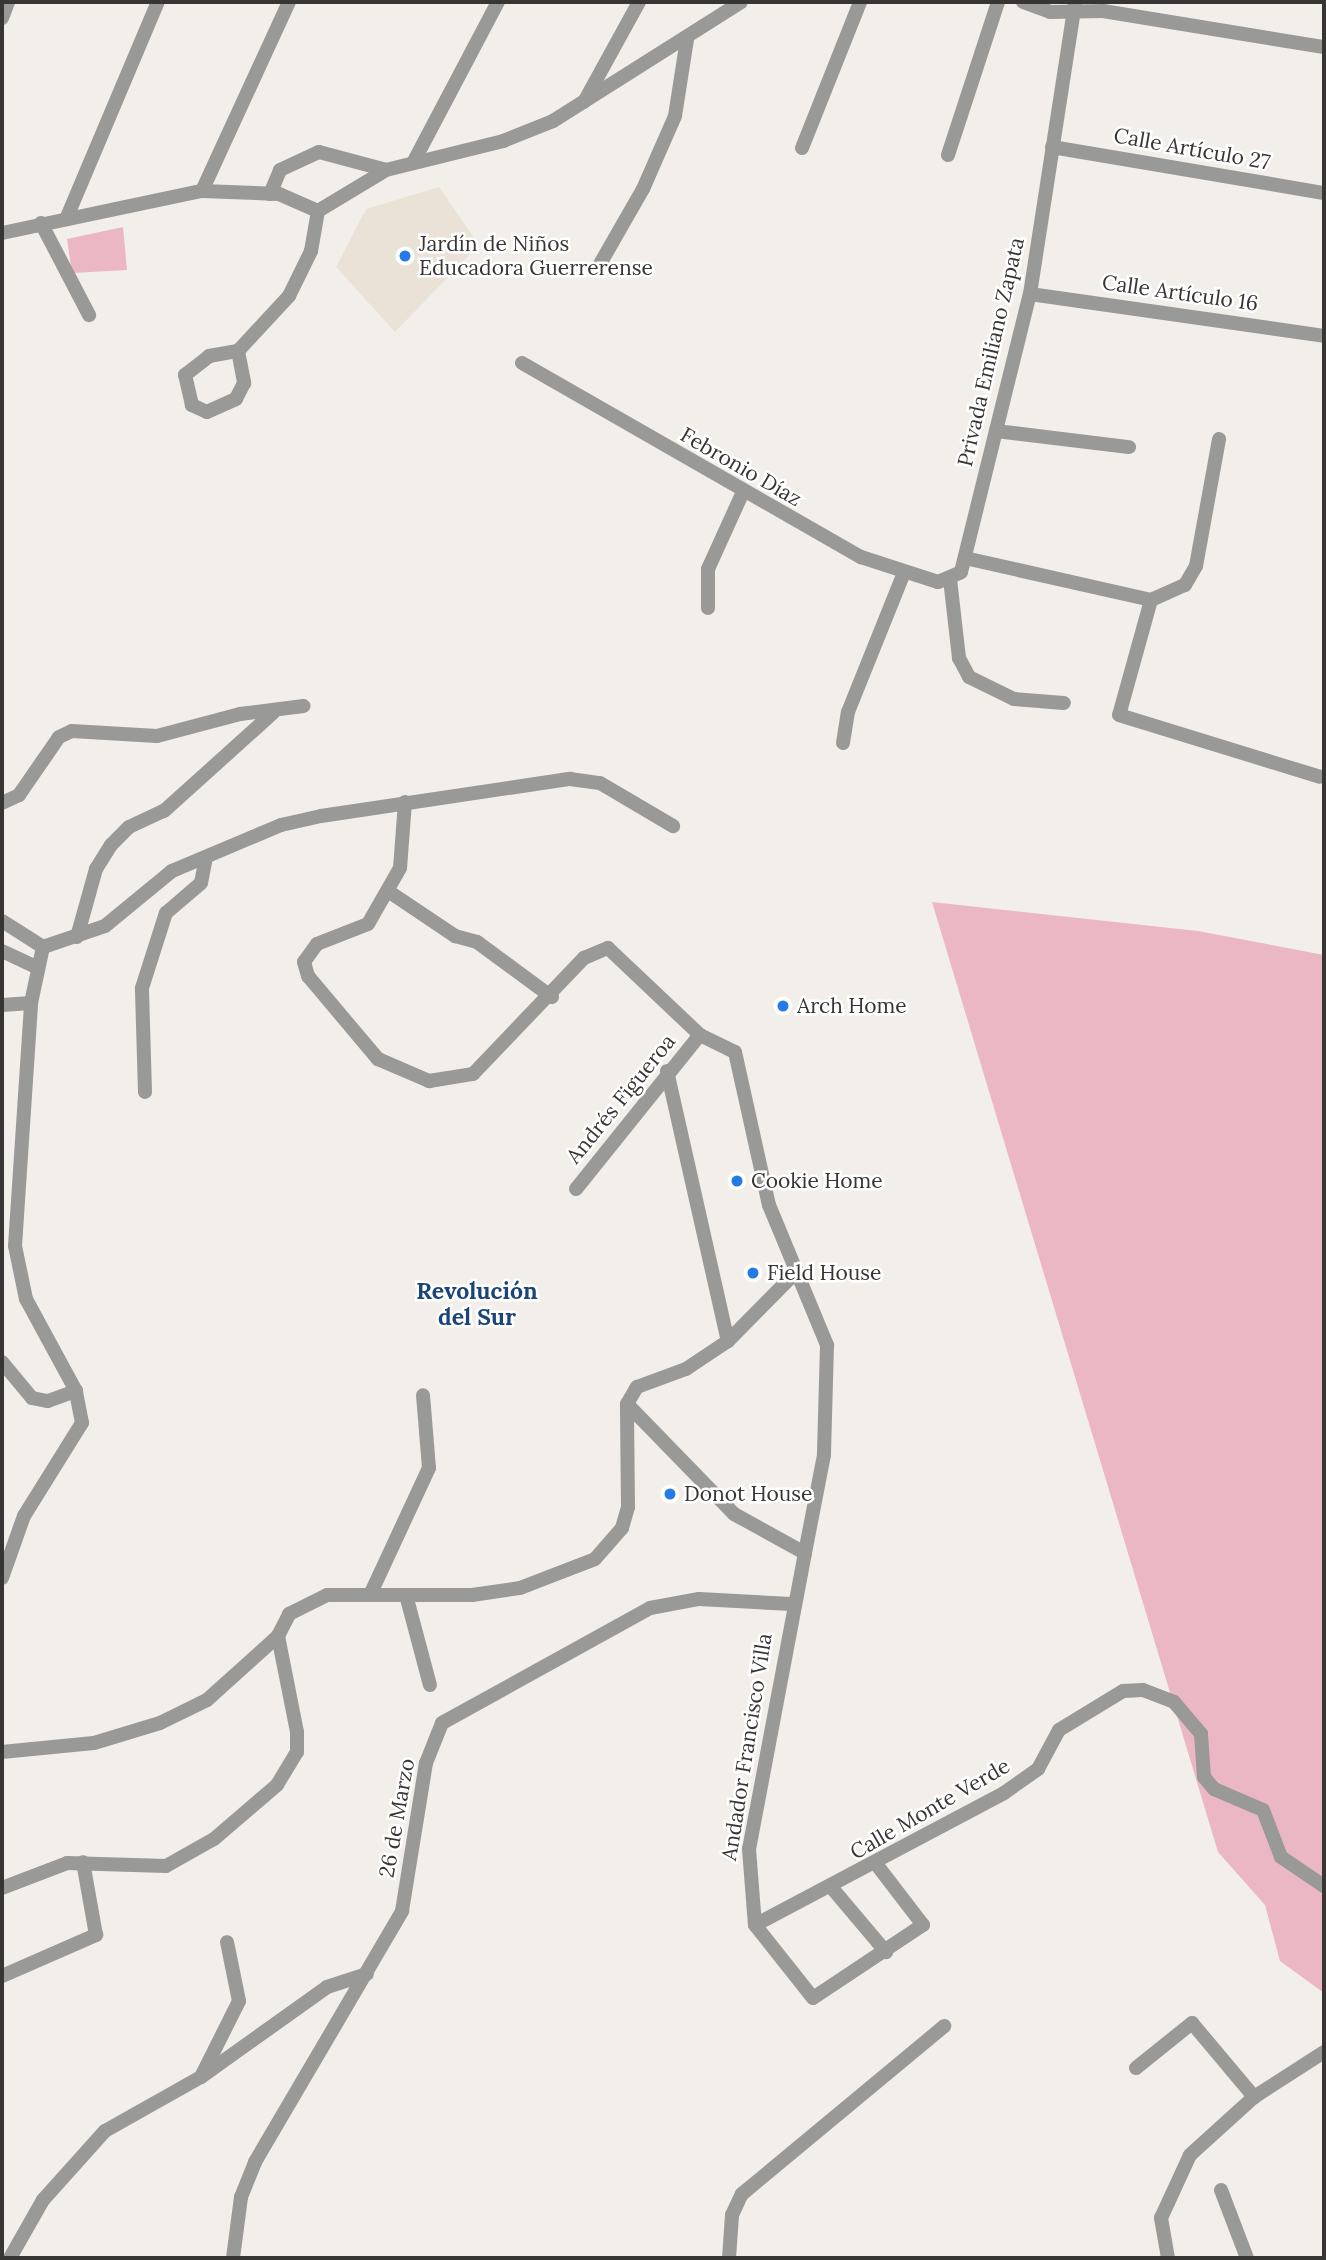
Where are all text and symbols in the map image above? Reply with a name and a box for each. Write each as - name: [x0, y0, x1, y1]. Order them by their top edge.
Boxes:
- street label: Calle Artículo 27: [1112, 123, 1272, 175]
- place label: Jardín de Niños Educadora Guerrerense: [419, 231, 653, 281]
- street label: Privada Emiliano Zapata: [952, 235, 1030, 469]
- marker: Jardín de Niños Educadora Guerrerense: [397, 248, 413, 264]
- street label: Calle Artículo 16: [1100, 270, 1260, 316]
- street label: Febronio Díaz: [676, 422, 806, 512]
- place label: Arch Home: [797, 993, 907, 1019]
- marker: Arch Home: [775, 998, 791, 1014]
- street label: Andrés Figueroa: [561, 1029, 681, 1169]
- place label: Cookie Home: [751, 1168, 883, 1194]
- marker: Cookie Home: [729, 1173, 745, 1189]
- place label: Field House: [767, 1260, 881, 1286]
- marker: Field House: [745, 1265, 761, 1281]
- district label: Revolución del Sur: [416, 1277, 538, 1331]
- place label: Donot House: [684, 1481, 812, 1507]
- marker: Donot House: [662, 1486, 678, 1502]
- street label: Andador Francisco Villa: [717, 1632, 777, 1862]
- street label: Calle Monte Verde: [846, 1753, 1014, 1865]
- street label: 26 de Marzo: [374, 1756, 420, 1880]

